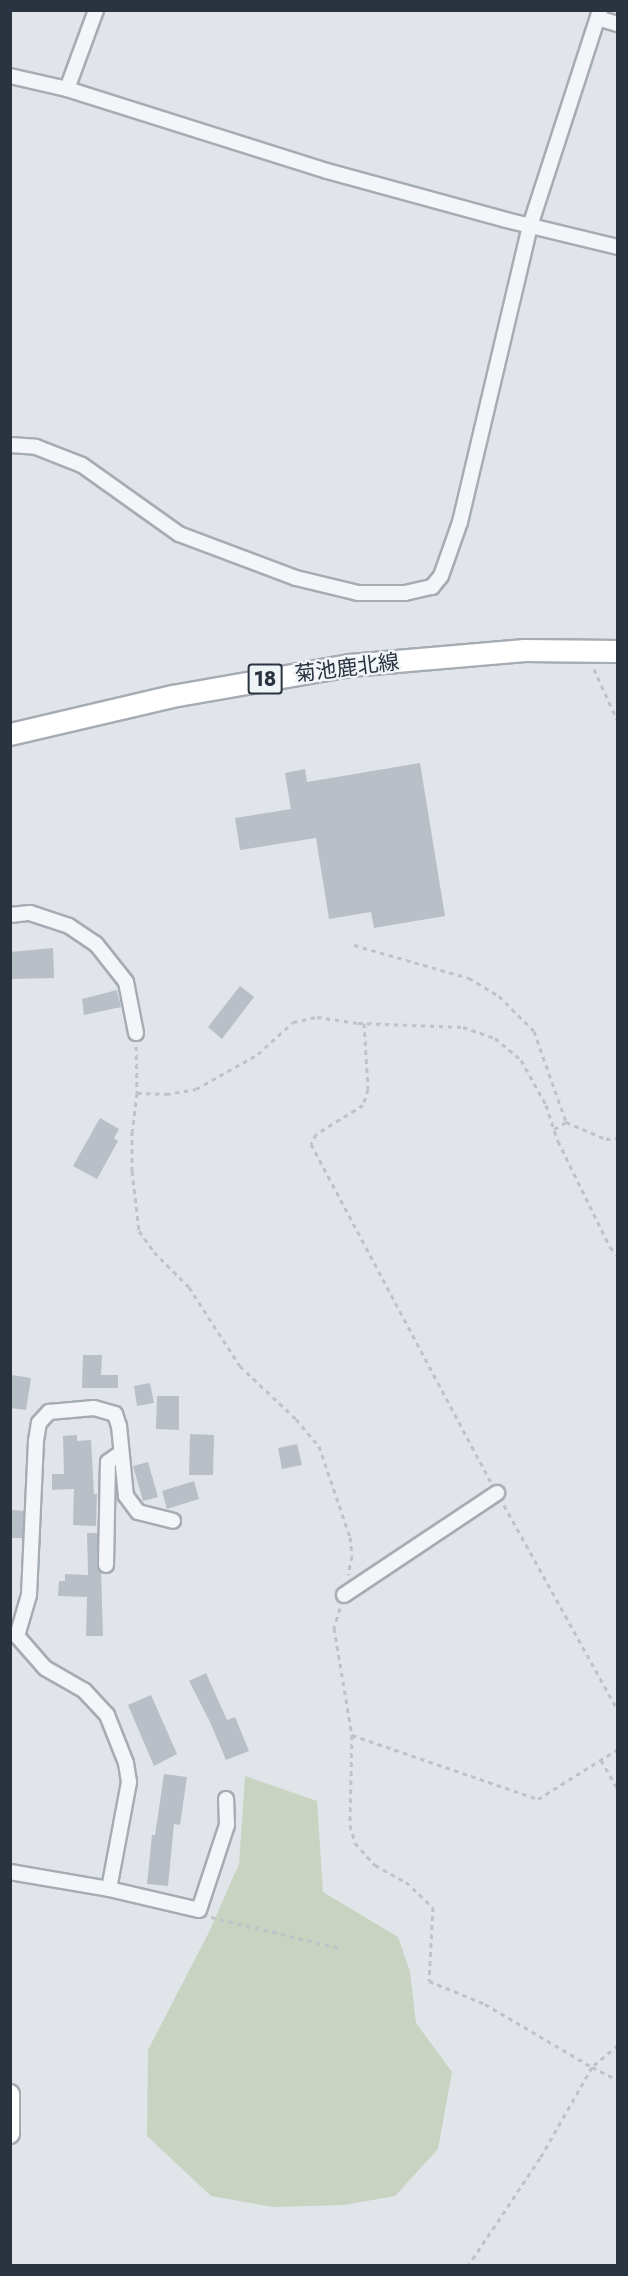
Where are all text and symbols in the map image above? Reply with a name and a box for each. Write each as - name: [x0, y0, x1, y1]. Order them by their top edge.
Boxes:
- street label: 菊池鹿北線: [293, 649, 401, 687]
- road number: 18: [247, 662, 283, 696]

